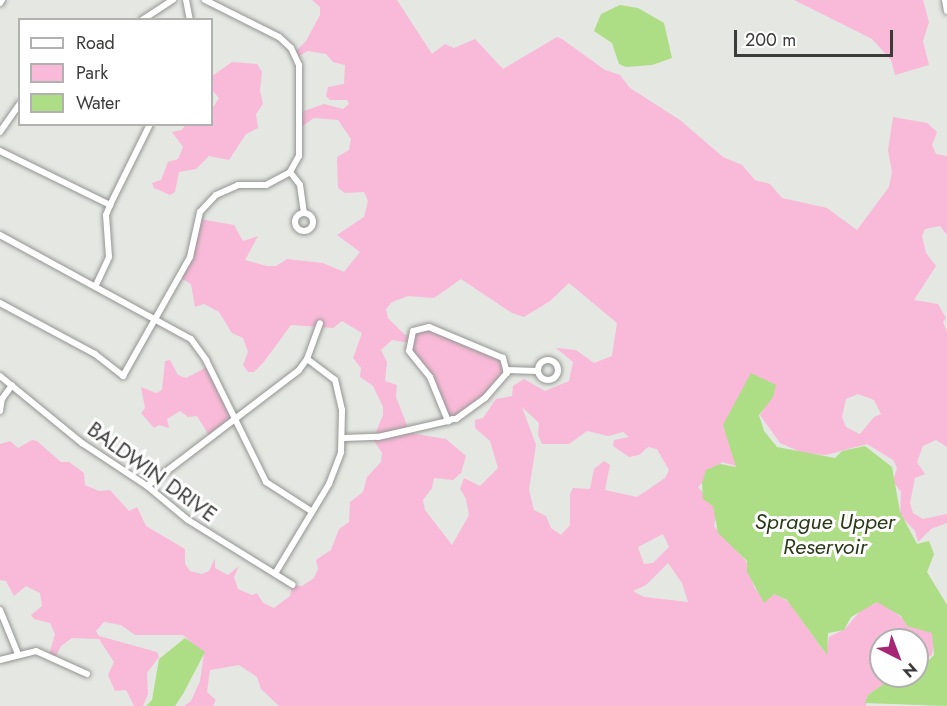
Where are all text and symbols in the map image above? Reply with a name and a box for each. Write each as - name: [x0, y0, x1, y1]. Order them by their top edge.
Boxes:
- legend: [18, 18, 213, 126]
- scale bar: [737, 18, 896, 56]
- text: 200 m: [745, 27, 796, 53]
- text: Road: [76, 30, 115, 56]
- text: Park: [76, 60, 108, 86]
- text: Water: [76, 90, 120, 116]
- street label: BALDWIN DRIVE: [83, 417, 221, 527]
- water label: Sprague Upper Reservoir: [755, 508, 895, 560]
- north arrow: [869, 628, 929, 688]
- text: N: [898, 657, 922, 683]

